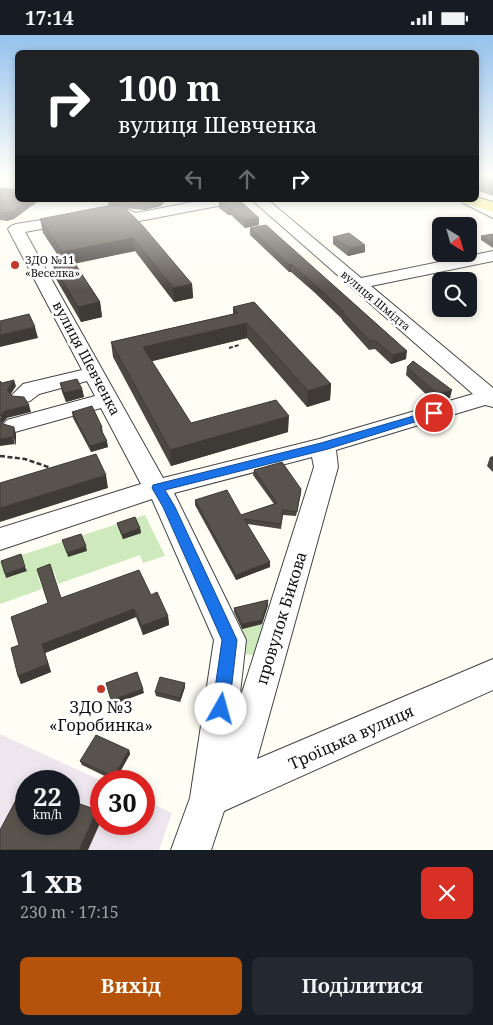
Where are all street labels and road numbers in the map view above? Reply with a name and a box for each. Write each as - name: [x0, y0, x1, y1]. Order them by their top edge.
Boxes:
- street label: вулиця Шмідта: [338, 266, 414, 334]
- street label: вулиця Шевченка: [49, 298, 125, 418]
- street label: провулок Бикова: [250, 549, 312, 687]
- street label: Троїцька вулиця: [285, 699, 417, 775]

